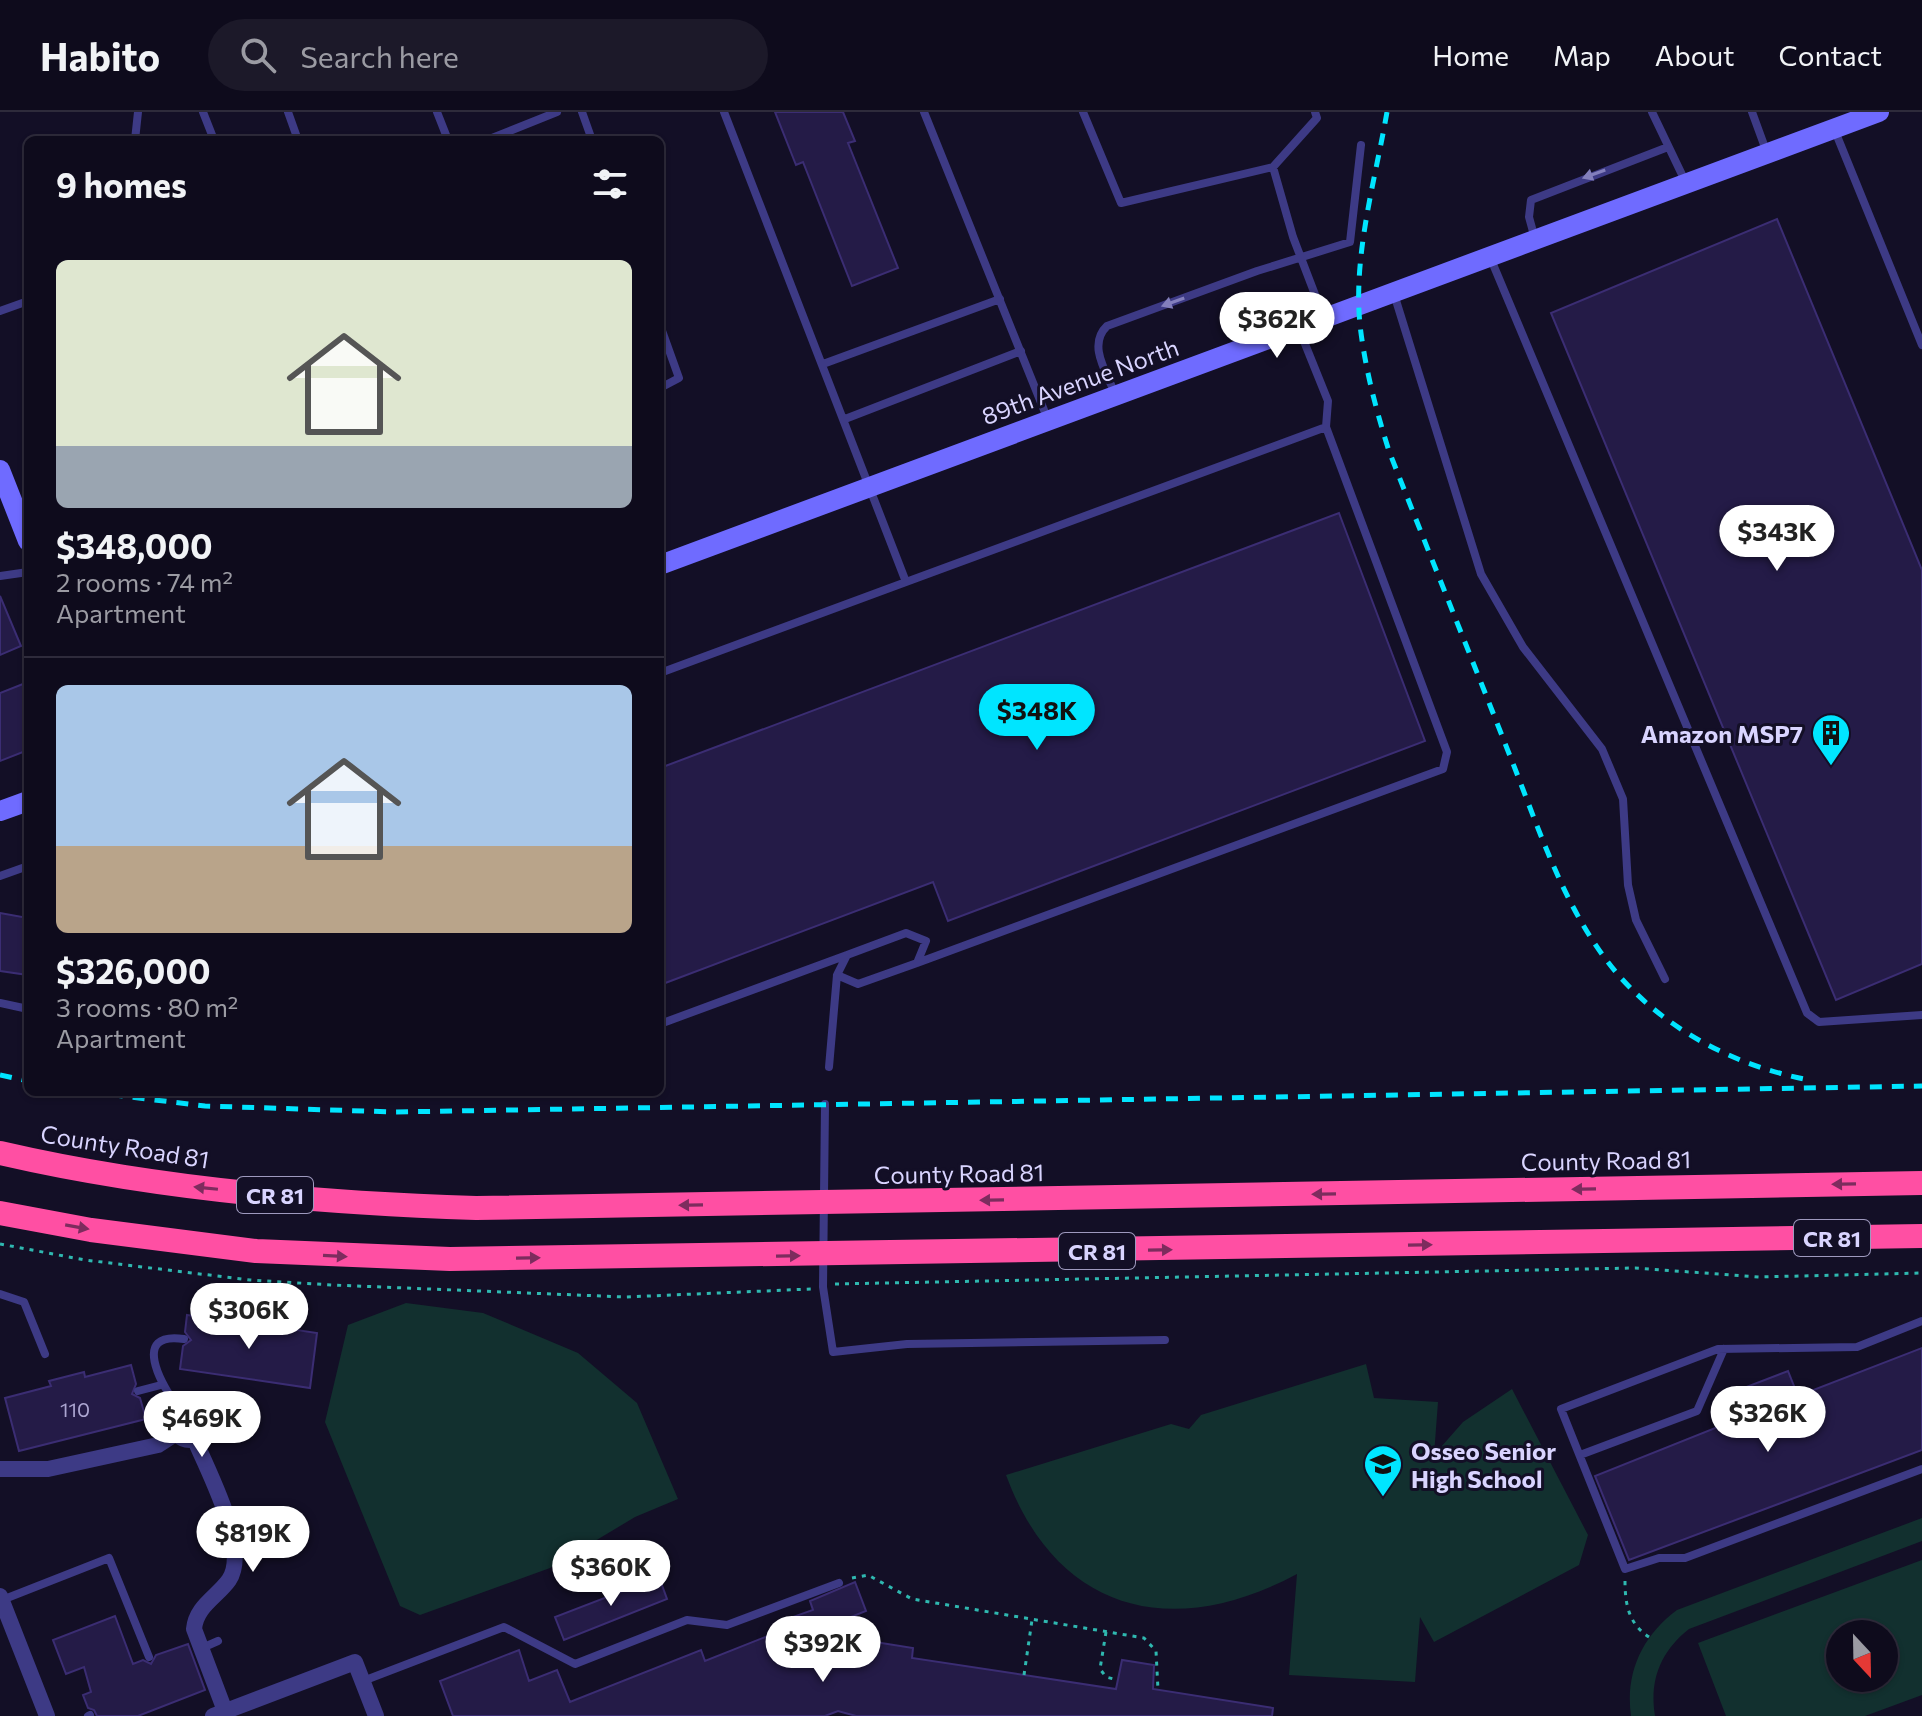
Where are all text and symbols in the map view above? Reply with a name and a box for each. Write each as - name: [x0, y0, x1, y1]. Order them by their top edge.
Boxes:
- search box: [208, 19, 768, 91]
- text: Habito: [40, 32, 160, 79]
- icon: search: [236, 33, 280, 77]
- text: Search here: [300, 37, 459, 74]
- text: Home: [1432, 38, 1509, 72]
- text: Map: [1553, 38, 1611, 72]
- text: About: [1655, 38, 1735, 72]
- text: Contact: [1779, 38, 1882, 72]
- icon: filters: [588, 162, 632, 206]
- text: 9 homes: [56, 163, 187, 205]
- one-way arrow: [1582, 168, 1606, 181]
- pin: $362K: [1221, 292, 1333, 360]
- one-way arrow: [1161, 296, 1185, 308]
- text: $362K: [1238, 302, 1316, 333]
- icon: home: [272, 312, 416, 456]
- street label: 89th Avenue North: [978, 332, 1182, 430]
- pin: $343K: [1721, 505, 1833, 573]
- text: $343K: [1737, 515, 1817, 546]
- text: $348,000: [56, 524, 213, 566]
- text: 2 rooms · 74 m²: [56, 566, 233, 597]
- text: Apartment: [56, 597, 186, 628]
- pin: $348K: [981, 684, 1093, 752]
- text: $348K: [997, 694, 1077, 725]
- building icon: Amazon MSP7: [1810, 712, 1852, 767]
- place label: Amazon MSP7: [1641, 719, 1803, 748]
- icon: home: [272, 737, 416, 881]
- text: $326,000: [56, 949, 211, 991]
- text: 3 rooms · 80 m²: [56, 991, 238, 1022]
- text: Apartment: [56, 1022, 186, 1053]
- street label: County Road 81: [39, 1118, 211, 1174]
- street label: County Road 81: [1521, 1144, 1691, 1176]
- street label: County Road 81: [874, 1157, 1044, 1189]
- road number: CR 81: [237, 1177, 313, 1213]
- one-way arrow: [1831, 1178, 1856, 1190]
- one-way arrow: [193, 1181, 218, 1194]
- one-way arrow: [1571, 1183, 1596, 1195]
- one-way arrow: [1311, 1188, 1336, 1200]
- one-way arrow: [979, 1194, 1004, 1207]
- one-way arrow: [678, 1199, 703, 1211]
- road number: CR 81: [1794, 1220, 1870, 1256]
- one-way arrow: [64, 1222, 89, 1234]
- road number: CR 81: [1059, 1233, 1135, 1269]
- one-way arrow: [1408, 1239, 1433, 1251]
- one-way arrow: [1148, 1243, 1173, 1256]
- one-way arrow: [776, 1249, 801, 1262]
- one-way arrow: [323, 1250, 348, 1263]
- one-way arrow: [516, 1252, 541, 1265]
- pin: $306K: [193, 1283, 305, 1351]
- text: $306K: [208, 1293, 290, 1324]
- pin: $326K: [1712, 1386, 1824, 1454]
- pin: $469K: [146, 1391, 258, 1459]
- text: $326K: [1729, 1396, 1807, 1427]
- house number: 110: [60, 1397, 90, 1421]
- text: $469K: [162, 1401, 242, 1432]
- place label: Osseo Senior High School: [1411, 1436, 1556, 1493]
- school or university icon: Osseo Senior High School: [1362, 1443, 1404, 1498]
- pin: $819K: [197, 1506, 309, 1574]
- text: $819K: [215, 1516, 292, 1547]
- pin: $360K: [555, 1540, 667, 1608]
- text: $360K: [570, 1550, 652, 1581]
- pin: $392K: [767, 1616, 879, 1684]
- north arrow: [1826, 1620, 1898, 1692]
- map controls: [1826, 1620, 1898, 1692]
- text: $392K: [784, 1626, 862, 1657]

